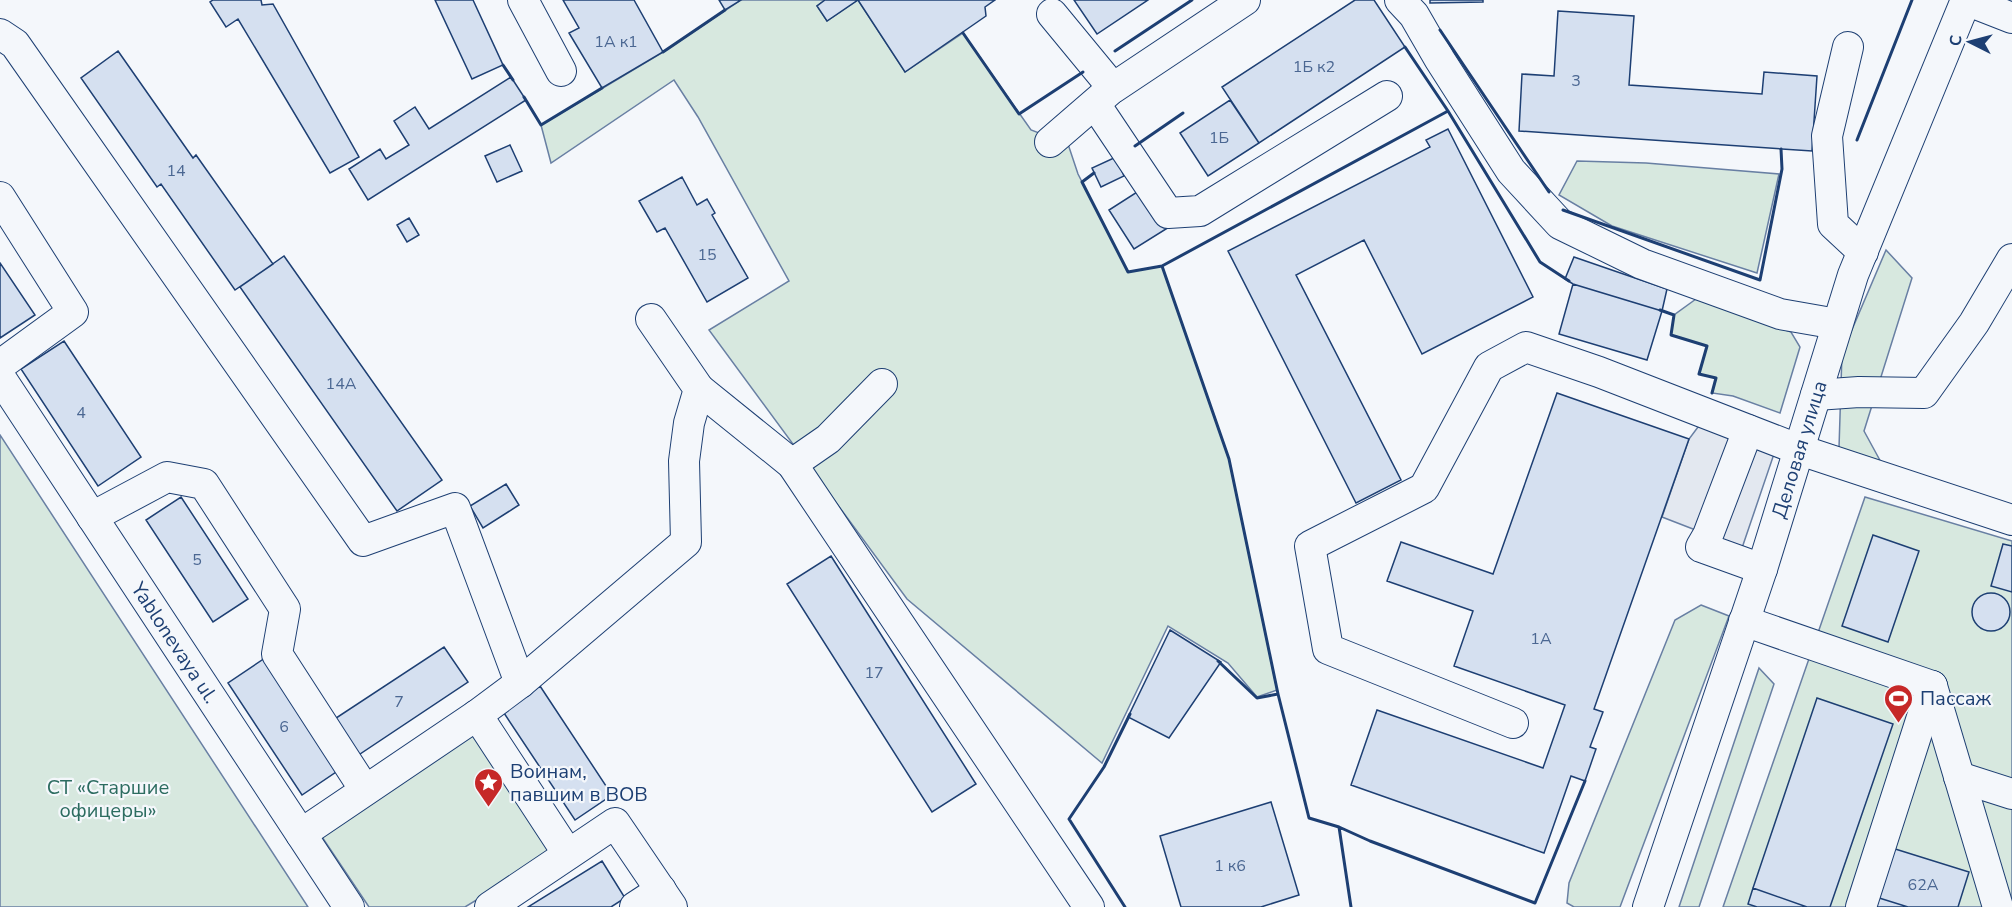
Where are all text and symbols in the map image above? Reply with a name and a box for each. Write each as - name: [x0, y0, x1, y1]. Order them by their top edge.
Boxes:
- north arrow: [1940, 12, 2000, 72]
- house number: 1А к1: [594, 31, 638, 53]
- text: С: [1945, 34, 1968, 47]
- house number: 1Б к2: [1293, 56, 1335, 78]
- house number: 3: [1571, 70, 1581, 92]
- house number: 1Б: [1209, 127, 1229, 149]
- house number: 14: [166, 160, 186, 182]
- house number: 15: [697, 244, 717, 266]
- house number: 14А: [326, 373, 357, 395]
- street label: Деловая улица: [1765, 377, 1833, 521]
- house number: 4: [76, 402, 86, 424]
- house number: 5: [192, 549, 202, 571]
- street label: Yablonevaya ul.: [125, 576, 225, 708]
- house number: 1А: [1530, 628, 1552, 650]
- house number: 17: [864, 662, 884, 684]
- sports icon: Пассаж: [1883, 682, 1915, 724]
- place label: Пассаж: [1920, 685, 1992, 712]
- house number: 7: [394, 691, 404, 713]
- house number: 6: [279, 716, 289, 738]
- place label: Воинам, павшим в ВОВ: [510, 758, 648, 808]
- place icon: Воинам, павшим в ВОВ: [473, 766, 505, 808]
- park label: СТ «Старшие офицеры»: [47, 774, 169, 824]
- house number: 1 к6: [1214, 855, 1246, 877]
- house number: 62А: [1908, 874, 1939, 896]

